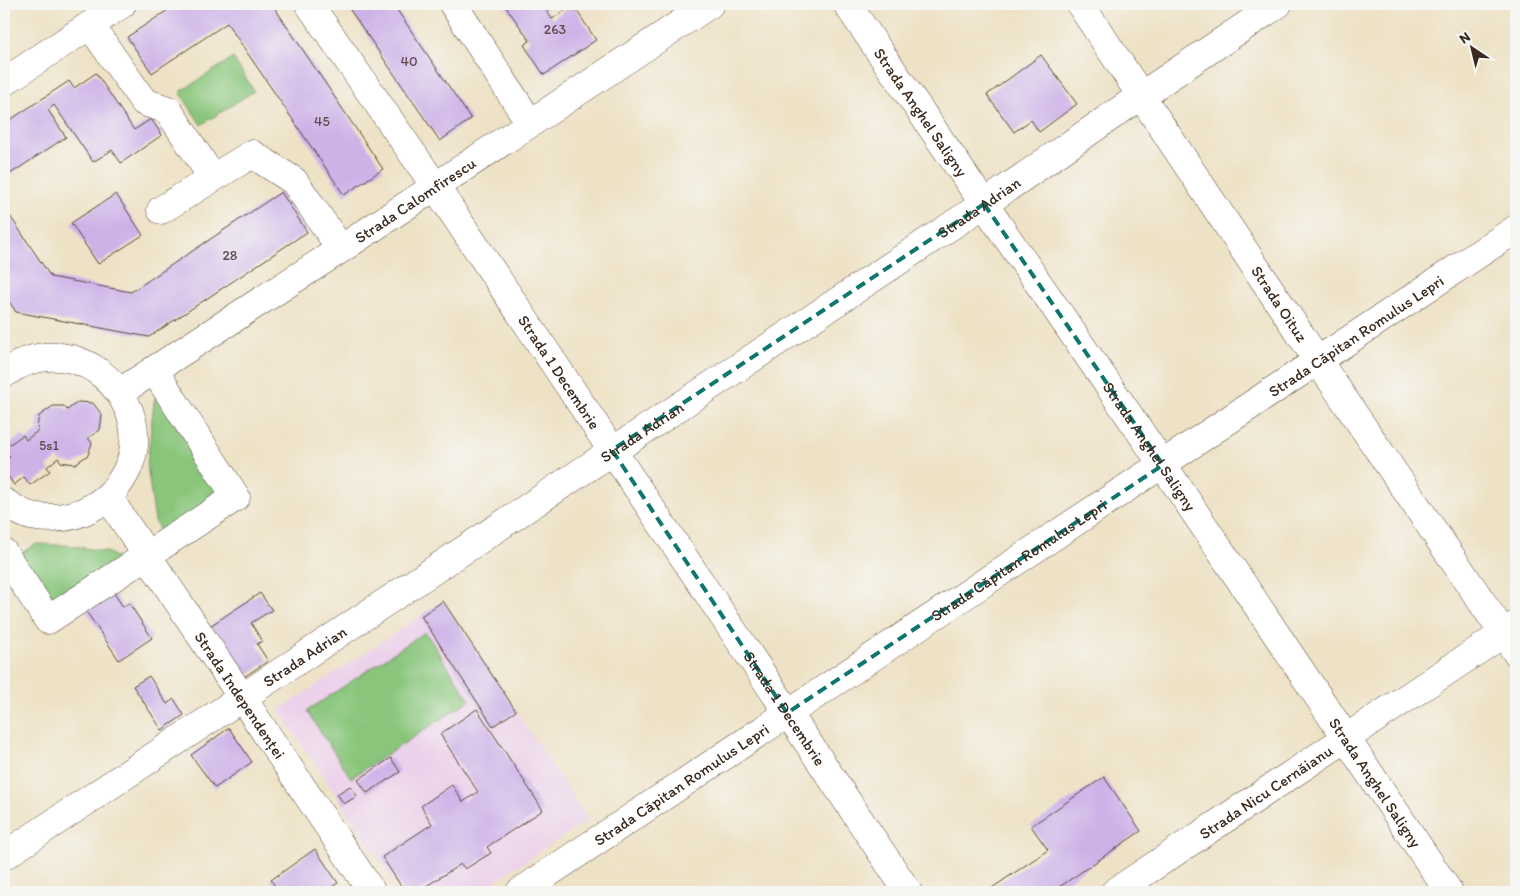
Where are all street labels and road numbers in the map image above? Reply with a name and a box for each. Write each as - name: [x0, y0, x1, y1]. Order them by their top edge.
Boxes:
- street label: Strada Anghel Saligny: [870, 44, 972, 181]
- street label: Strada Calomfirescu: [351, 153, 479, 247]
- street label: Strada Adrian: [934, 172, 1024, 242]
- street label: Strada Oituz: [1248, 262, 1312, 346]
- street label: Strada Căpitan Romulus Lepri: [1265, 271, 1447, 401]
- street label: Strada 1 Decembrie: [514, 311, 605, 433]
- street label: Strada Anghel Saligny: [1099, 378, 1201, 515]
- street label: Strada Adrian: [596, 397, 687, 466]
- street label: Strada Căpitan Romulus Lepri: [927, 495, 1110, 625]
- street label: Strada Adrian: [259, 621, 350, 691]
- street label: Strada Independenței: [191, 628, 290, 762]
- street label: Strada 1 Decembrie: [740, 647, 830, 769]
- street label: Strada Anghel Saligny: [1325, 714, 1426, 851]
- street label: Strada Căpitan Romulus Lepri: [590, 719, 772, 849]
- street label: Strada Nicu Cernăianu: [1195, 740, 1336, 843]

